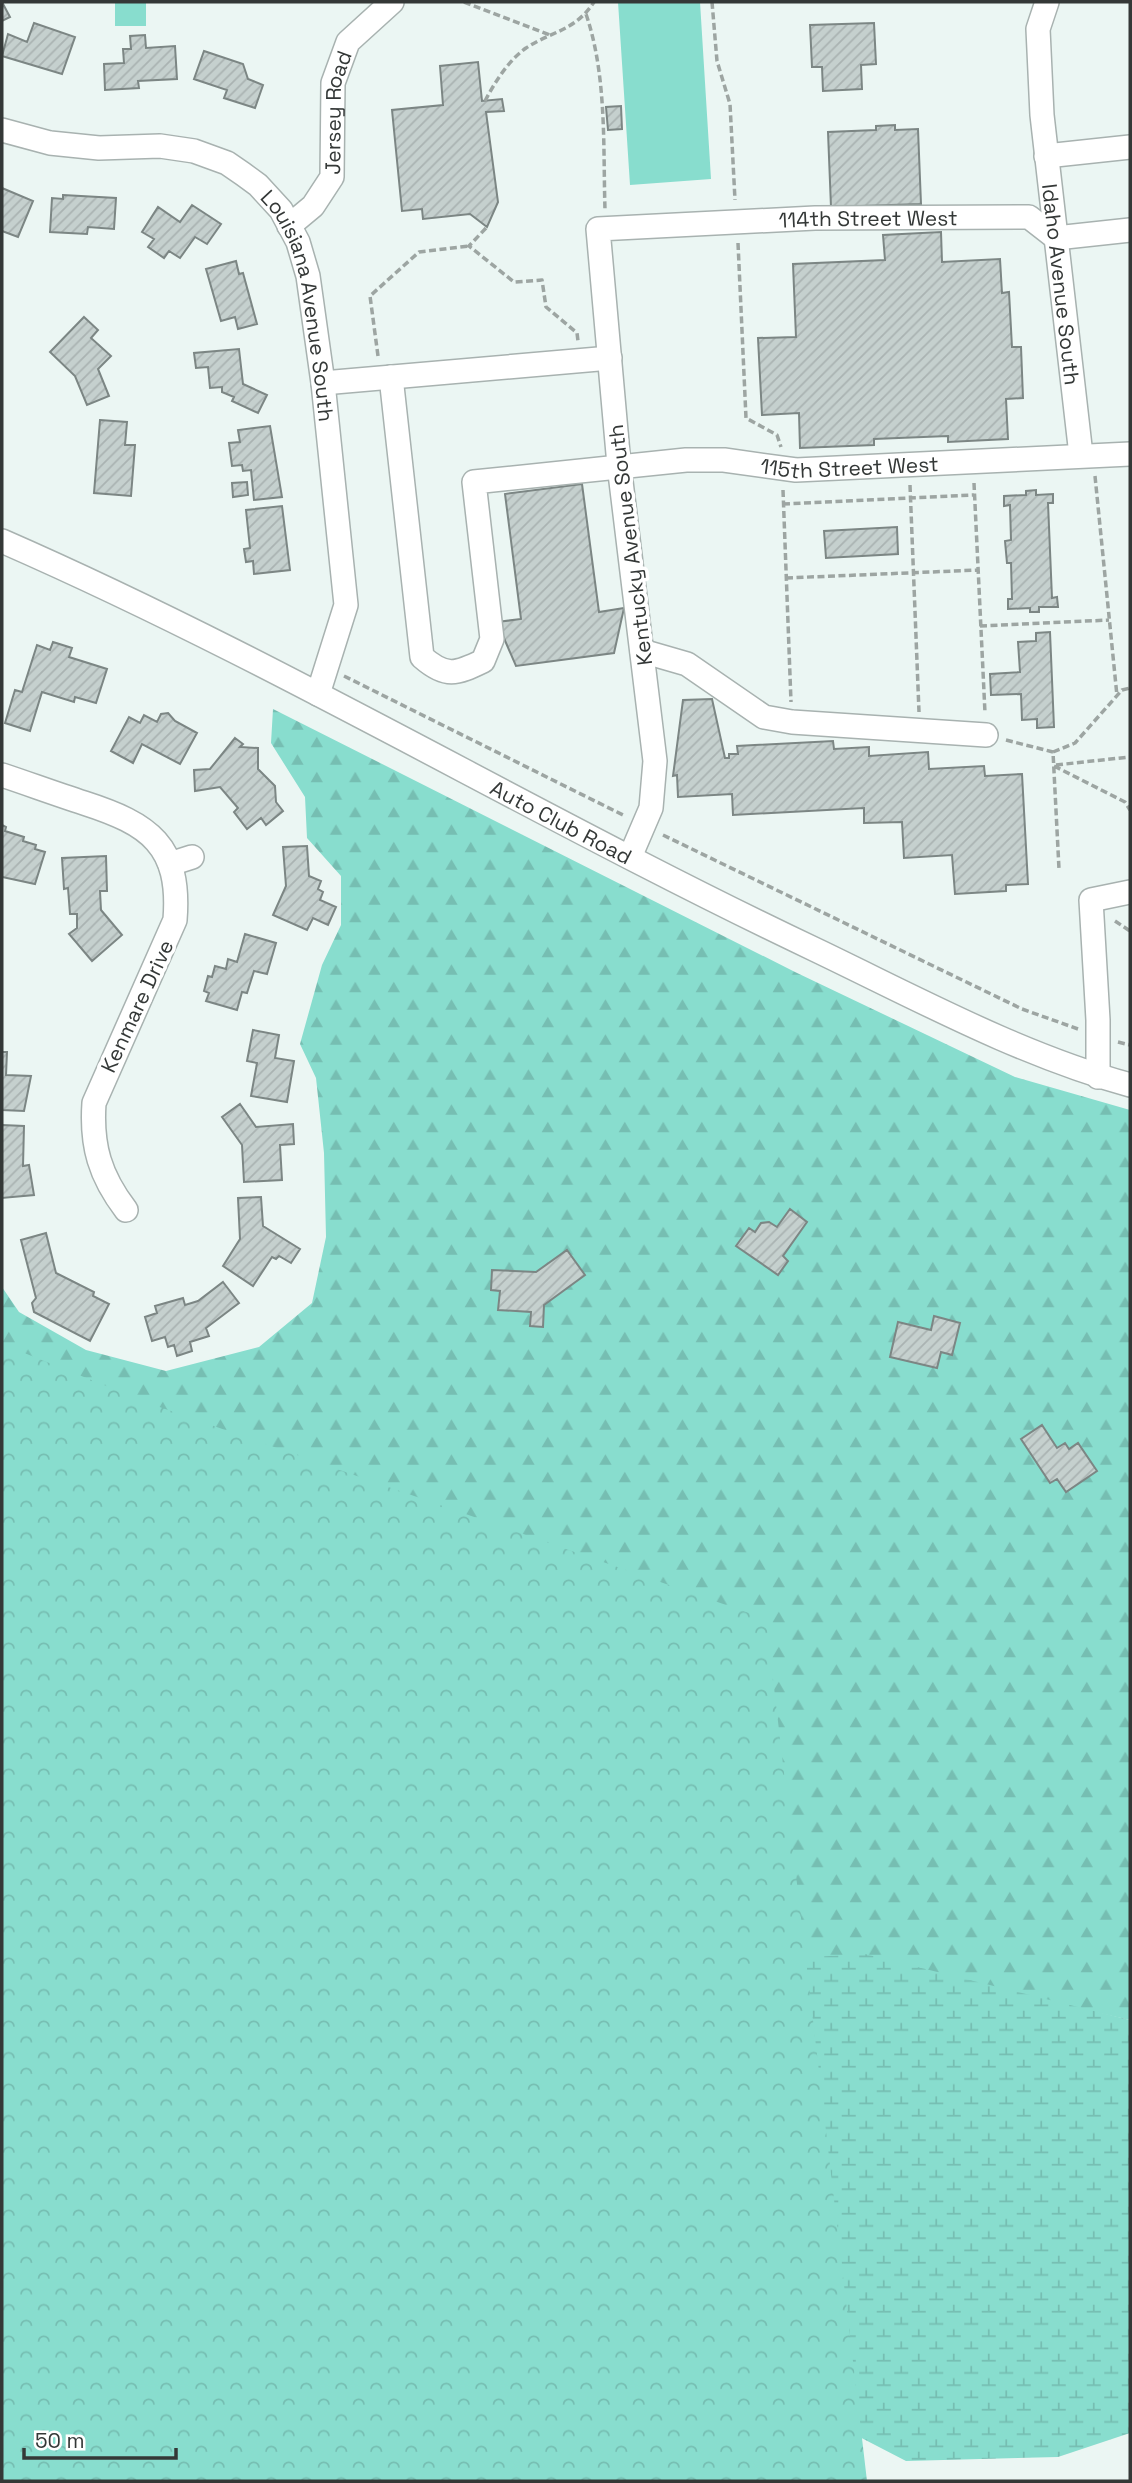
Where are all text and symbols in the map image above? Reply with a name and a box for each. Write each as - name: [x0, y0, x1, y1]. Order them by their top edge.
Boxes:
- street label: Jersey Road: [319, 47, 357, 175]
- street label: Idaho Avenue South: [1036, 182, 1086, 387]
- street label: Louisiana Avenue South: [255, 184, 340, 423]
- street label: 114th Street West: [778, 204, 958, 233]
- street label: Kentucky Avenue South: [602, 423, 658, 667]
- street label: 115th Street West: [759, 450, 939, 484]
- street label: Auto Club Road: [486, 774, 637, 870]
- street label: Kenmare Drive: [94, 935, 180, 1077]
- scale bar: [24, 2416, 177, 2460]
- text: 50 m: [35, 2427, 85, 2454]

